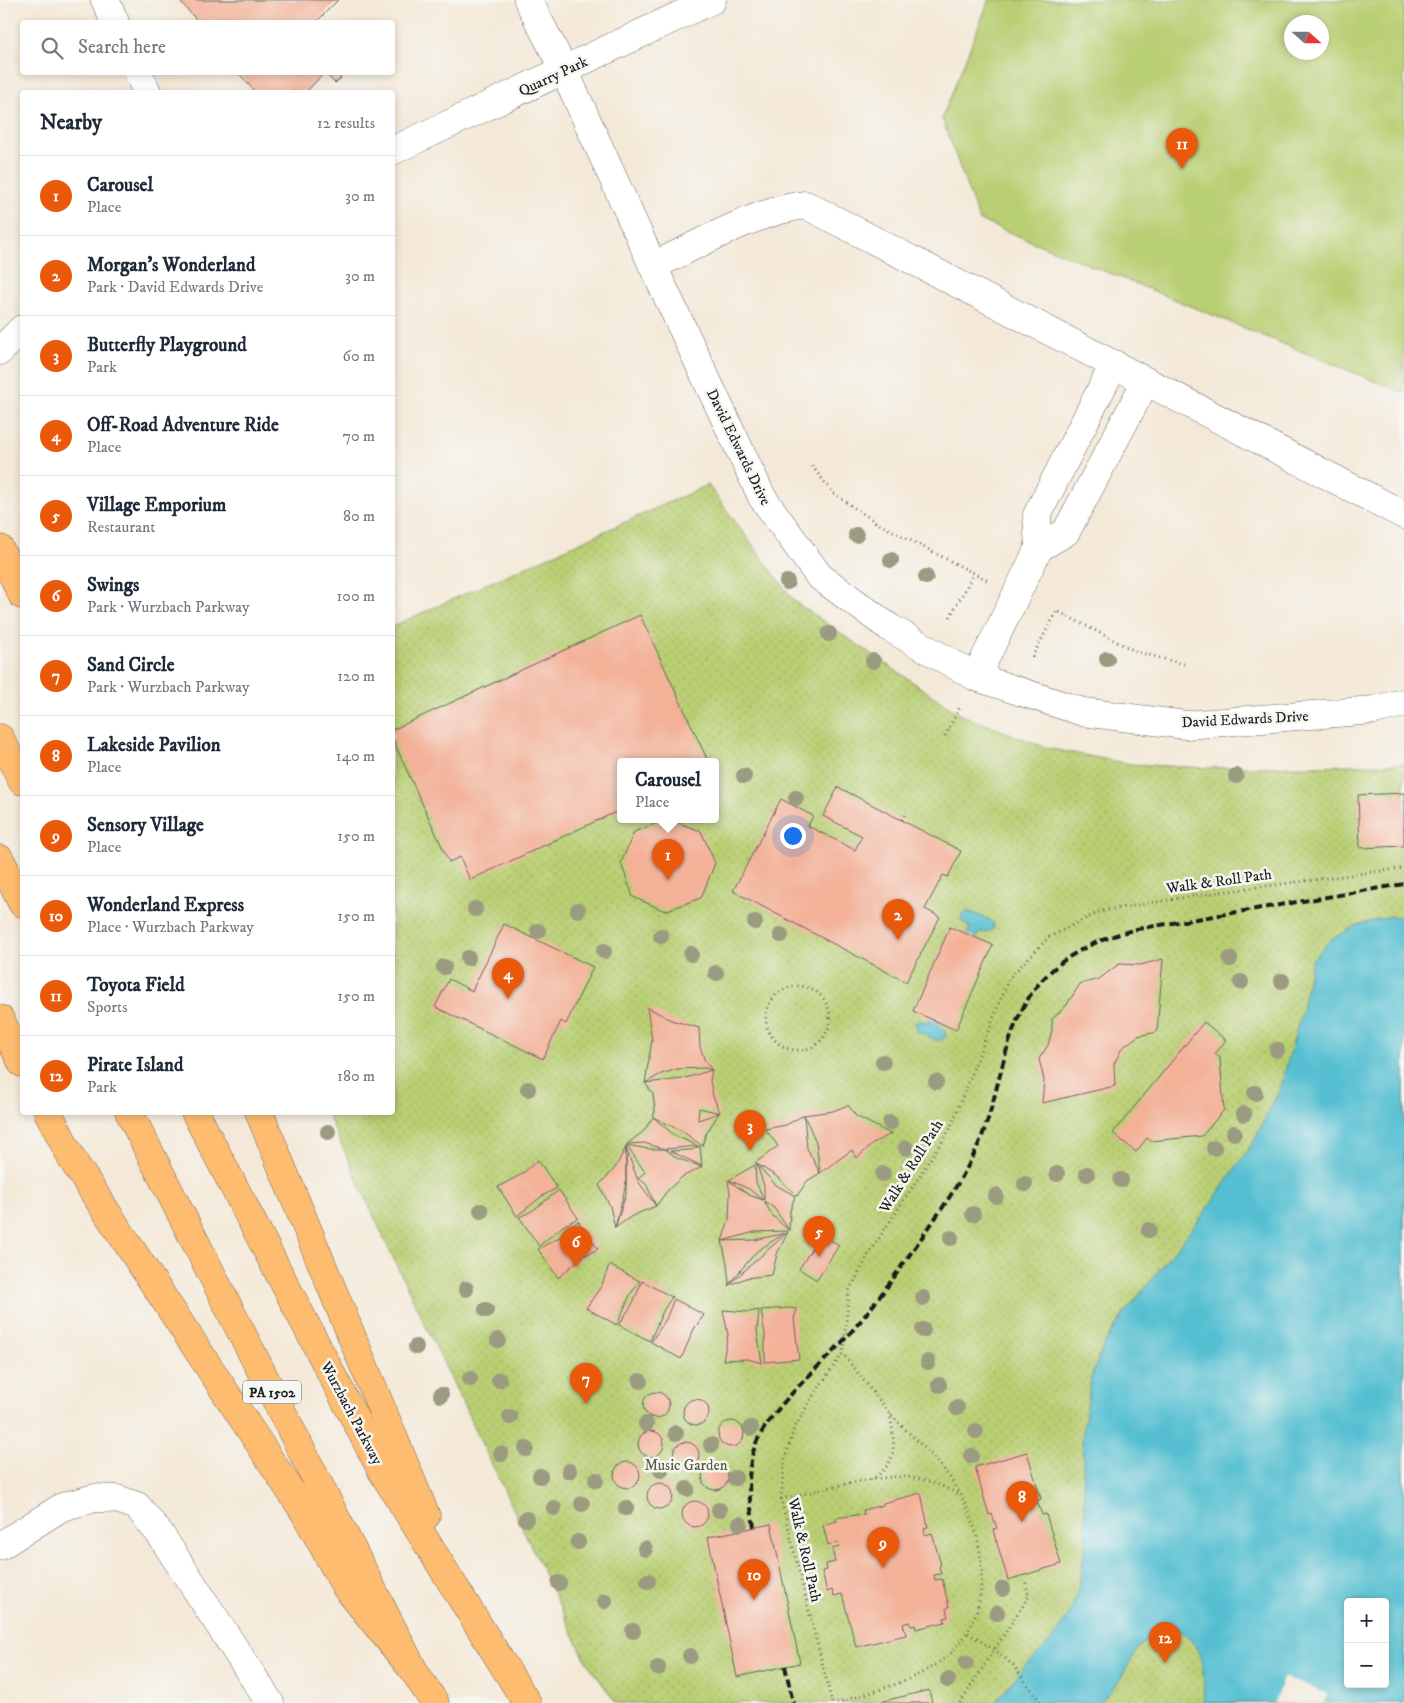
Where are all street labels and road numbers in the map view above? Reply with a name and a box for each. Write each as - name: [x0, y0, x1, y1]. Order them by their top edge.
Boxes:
- street label: Quarry Park: [516, 52, 591, 101]
- street label: David Edwards Drive: [702, 386, 775, 509]
- street label: David Edwards Drive: [1181, 707, 1309, 732]
- street label: Walk & Roll Path: [1164, 865, 1273, 898]
- street label: Walk & Roll Path: [875, 1116, 948, 1217]
- street label: Wurzbach Parkway: [316, 1357, 387, 1469]
- road number: PA 1502: [243, 1380, 301, 1404]
- street label: Walk & Roll Path: [783, 1495, 826, 1604]

